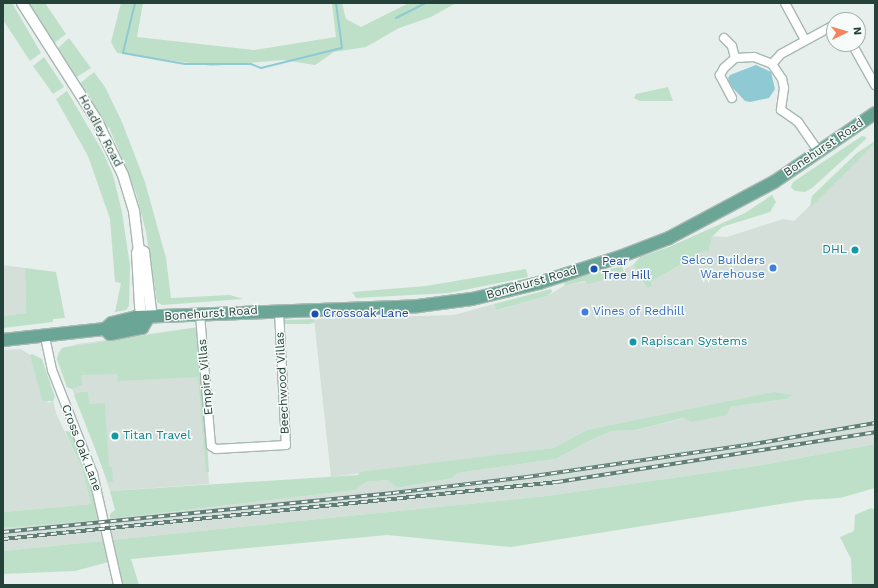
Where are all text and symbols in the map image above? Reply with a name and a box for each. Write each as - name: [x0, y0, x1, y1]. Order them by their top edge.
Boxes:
- north arrow: [826, 12, 866, 52]
- text: N: [851, 26, 864, 36]
- street label: Hoadley Road: [75, 92, 125, 170]
- street label: Bonehurst Road: [781, 116, 867, 180]
- place label: DHL: [822, 243, 847, 257]
- marker: DHL: [850, 245, 860, 255]
- place label: Selco Builders Warehouse: [681, 254, 765, 282]
- place label: Pear Tree Hill: [602, 255, 650, 283]
- street label: Bonehurst Road: [485, 263, 579, 303]
- marker: Selco Builders Warehouse: [768, 263, 778, 273]
- marker: Pear Tree Hill: [589, 264, 599, 274]
- street label: Bonehurst Road: [164, 304, 258, 324]
- place label: Vines of Redhill: [593, 305, 685, 319]
- place label: Crossoak Lane: [323, 307, 409, 321]
- marker: Vines of Redhill: [580, 307, 590, 317]
- marker: Crossoak Lane: [310, 309, 320, 319]
- street label: Beechwood Villas: [273, 331, 293, 435]
- place label: Rapiscan Systems: [641, 335, 747, 349]
- marker: Rapiscan Systems: [628, 337, 638, 347]
- street label: Empire Villas: [195, 338, 217, 416]
- street label: Cross Oak Lane: [58, 403, 104, 493]
- place label: Titan Travel: [123, 429, 191, 443]
- marker: Titan Travel: [110, 431, 120, 441]

